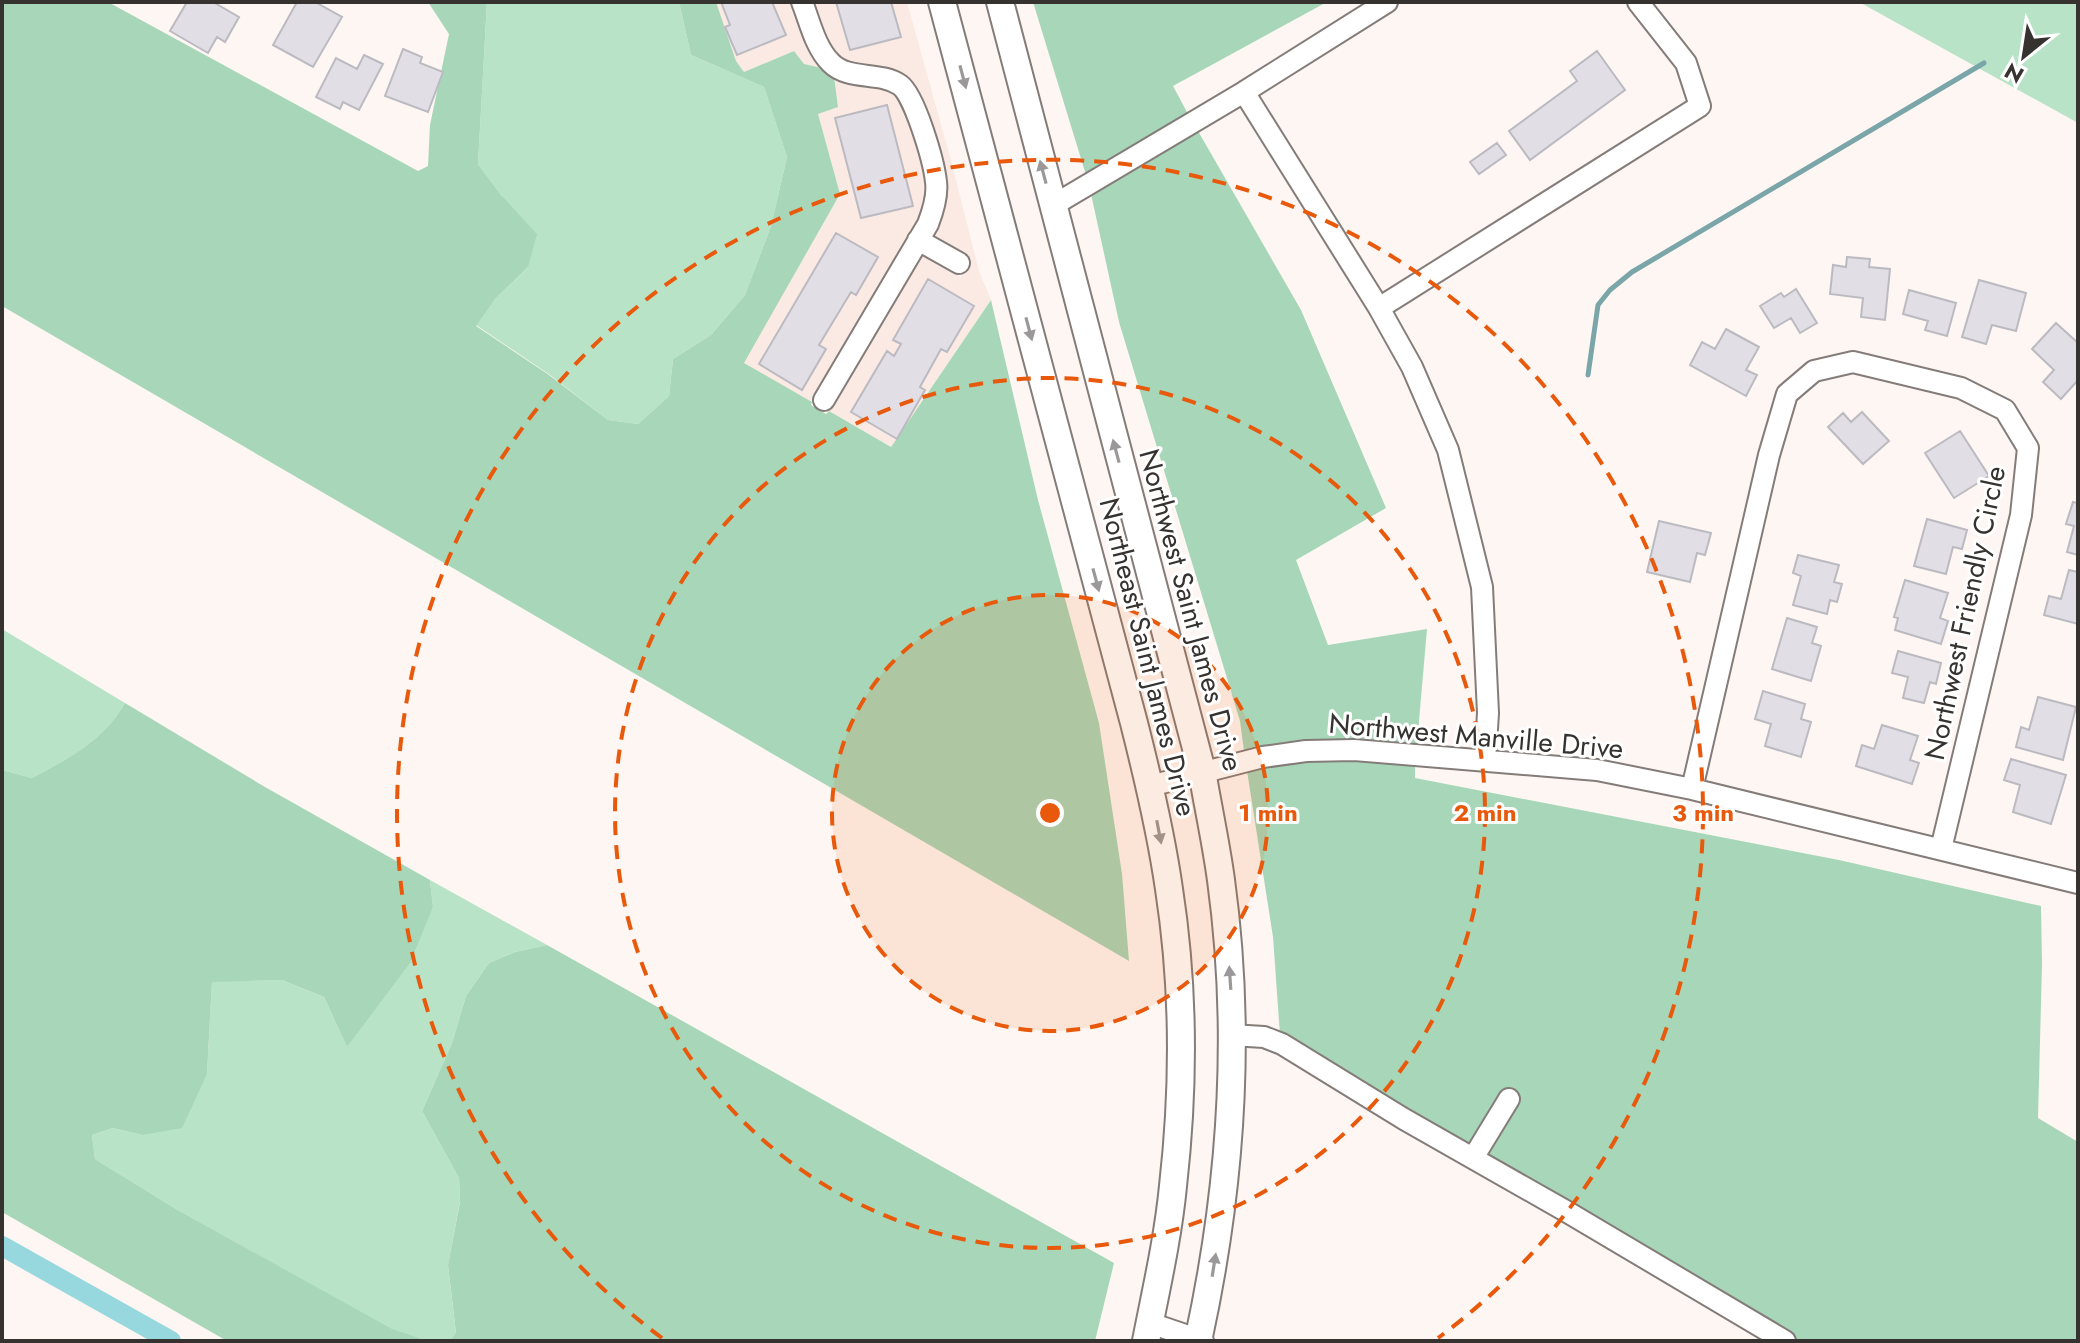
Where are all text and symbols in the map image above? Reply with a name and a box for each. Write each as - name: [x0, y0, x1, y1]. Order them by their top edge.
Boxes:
- north arrow: [1984, 16, 2064, 96]
- text: N: [1998, 55, 2030, 92]
- one-way arrow: [957, 66, 970, 90]
- one-way arrow: [1036, 160, 1049, 184]
- one-way arrow: [1024, 316, 1036, 341]
- one-way arrow: [1110, 438, 1122, 463]
- street label: Northwest Saint James Drive: [1128, 445, 1254, 775]
- street label: Northwest Friendly Circle: [1914, 462, 2016, 764]
- street label: Northeast Saint James Drive: [1089, 494, 1207, 820]
- one-way arrow: [1091, 567, 1103, 592]
- street label: Northwest Manville Drive: [1327, 703, 1625, 769]
- text: 1 min: [1238, 795, 1298, 830]
- text: 2 min: [1453, 795, 1517, 830]
- text: 3 min: [1672, 795, 1734, 830]
- centre of rings: [1036, 799, 1064, 827]
- one-way arrow: [1153, 820, 1165, 845]
- one-way arrow: [1223, 965, 1236, 990]
- one-way arrow: [1208, 1252, 1220, 1277]

